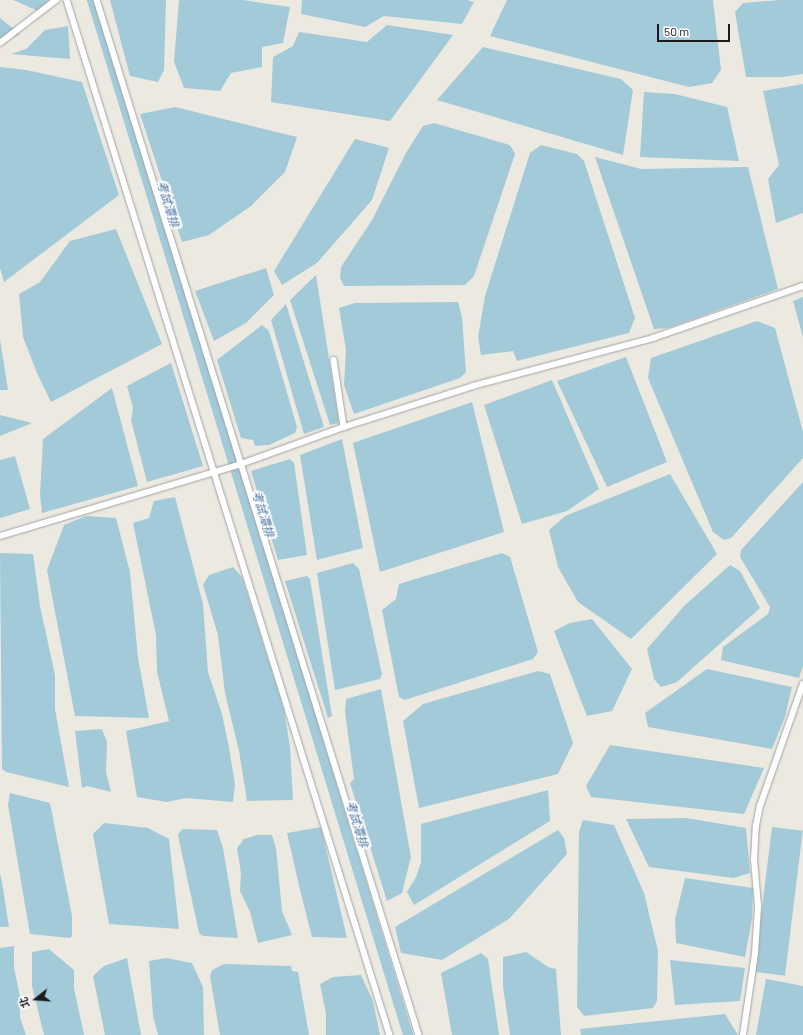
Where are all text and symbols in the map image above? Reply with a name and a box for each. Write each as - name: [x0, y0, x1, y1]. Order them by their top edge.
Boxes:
- scale bar: [659, 16, 732, 42]
- text: 50 m: [664, 24, 689, 38]
- water label: 考試潭排: [154, 179, 182, 229]
- water label: 考試潭排: [249, 489, 277, 539]
- water label: 考試潭排: [343, 799, 371, 849]
- north arrow: [16, 979, 56, 1019]
- text: 北: [16, 995, 32, 1010]

